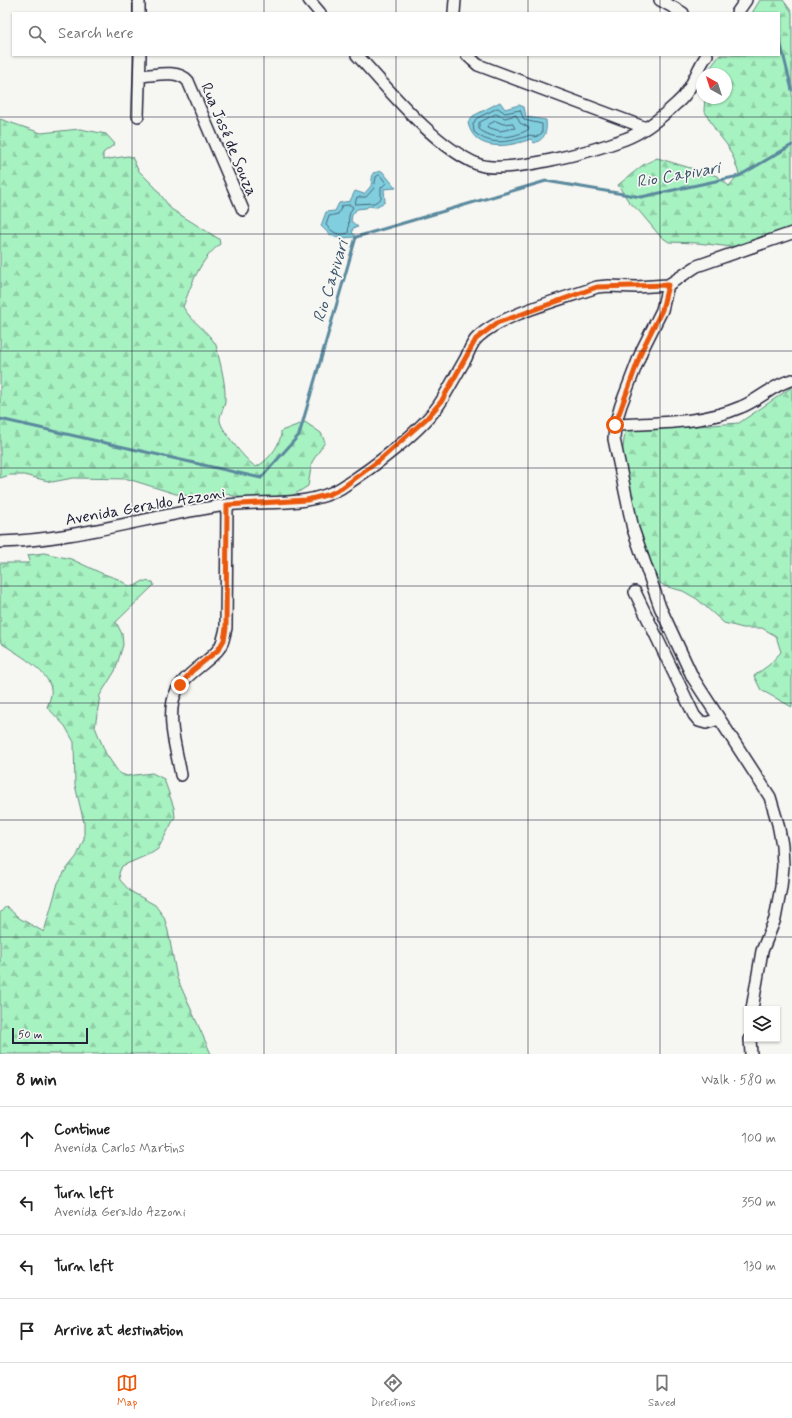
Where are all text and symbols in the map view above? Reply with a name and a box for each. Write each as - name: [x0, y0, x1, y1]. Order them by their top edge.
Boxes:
- search box: [12, 12, 780, 56]
- icon: search: [26, 23, 48, 45]
- text: Search here: [58, 24, 134, 44]
- north arrow: [696, 68, 732, 104]
- street label: Rua José de Souza: [195, 80, 262, 200]
- water label: Rio Capivari: [634, 156, 724, 193]
- water label: Rio Capivari: [308, 236, 354, 325]
- route start: [606, 416, 624, 434]
- street label: Avenida Geraldo Azzoni: [64, 482, 227, 531]
- route end: [171, 676, 189, 694]
- map controls: [744, 1006, 780, 1042]
- button: layers: [744, 1006, 780, 1042]
- scale bar: [12, 1026, 88, 1045]
- text: 50 m: [18, 1028, 43, 1042]
- text: 8 min: [16, 1069, 57, 1091]
- text: Walk · 580 m: [701, 1072, 776, 1089]
- text: Continue: [54, 1120, 110, 1140]
- icon: ahead: [16, 1128, 38, 1150]
- text: 100 m: [741, 1130, 776, 1147]
- text: Avenida Carlos Martins: [54, 1140, 185, 1157]
- text: Turn left: [54, 1184, 114, 1204]
- icon: left: [16, 1192, 38, 1214]
- text: 350 m: [742, 1194, 776, 1211]
- text: Avenida Geraldo Azzoni: [54, 1204, 186, 1221]
- icon: left: [16, 1256, 38, 1278]
- text: Turn left: [54, 1257, 114, 1277]
- text: 130 m: [743, 1258, 776, 1275]
- icon: arrive: [16, 1320, 38, 1342]
- text: Arrive at destination: [54, 1321, 183, 1341]
- tab: Map: [116, 1372, 138, 1410]
- tab: Directions: [370, 1372, 416, 1410]
- tab: Saved: [648, 1372, 676, 1410]

